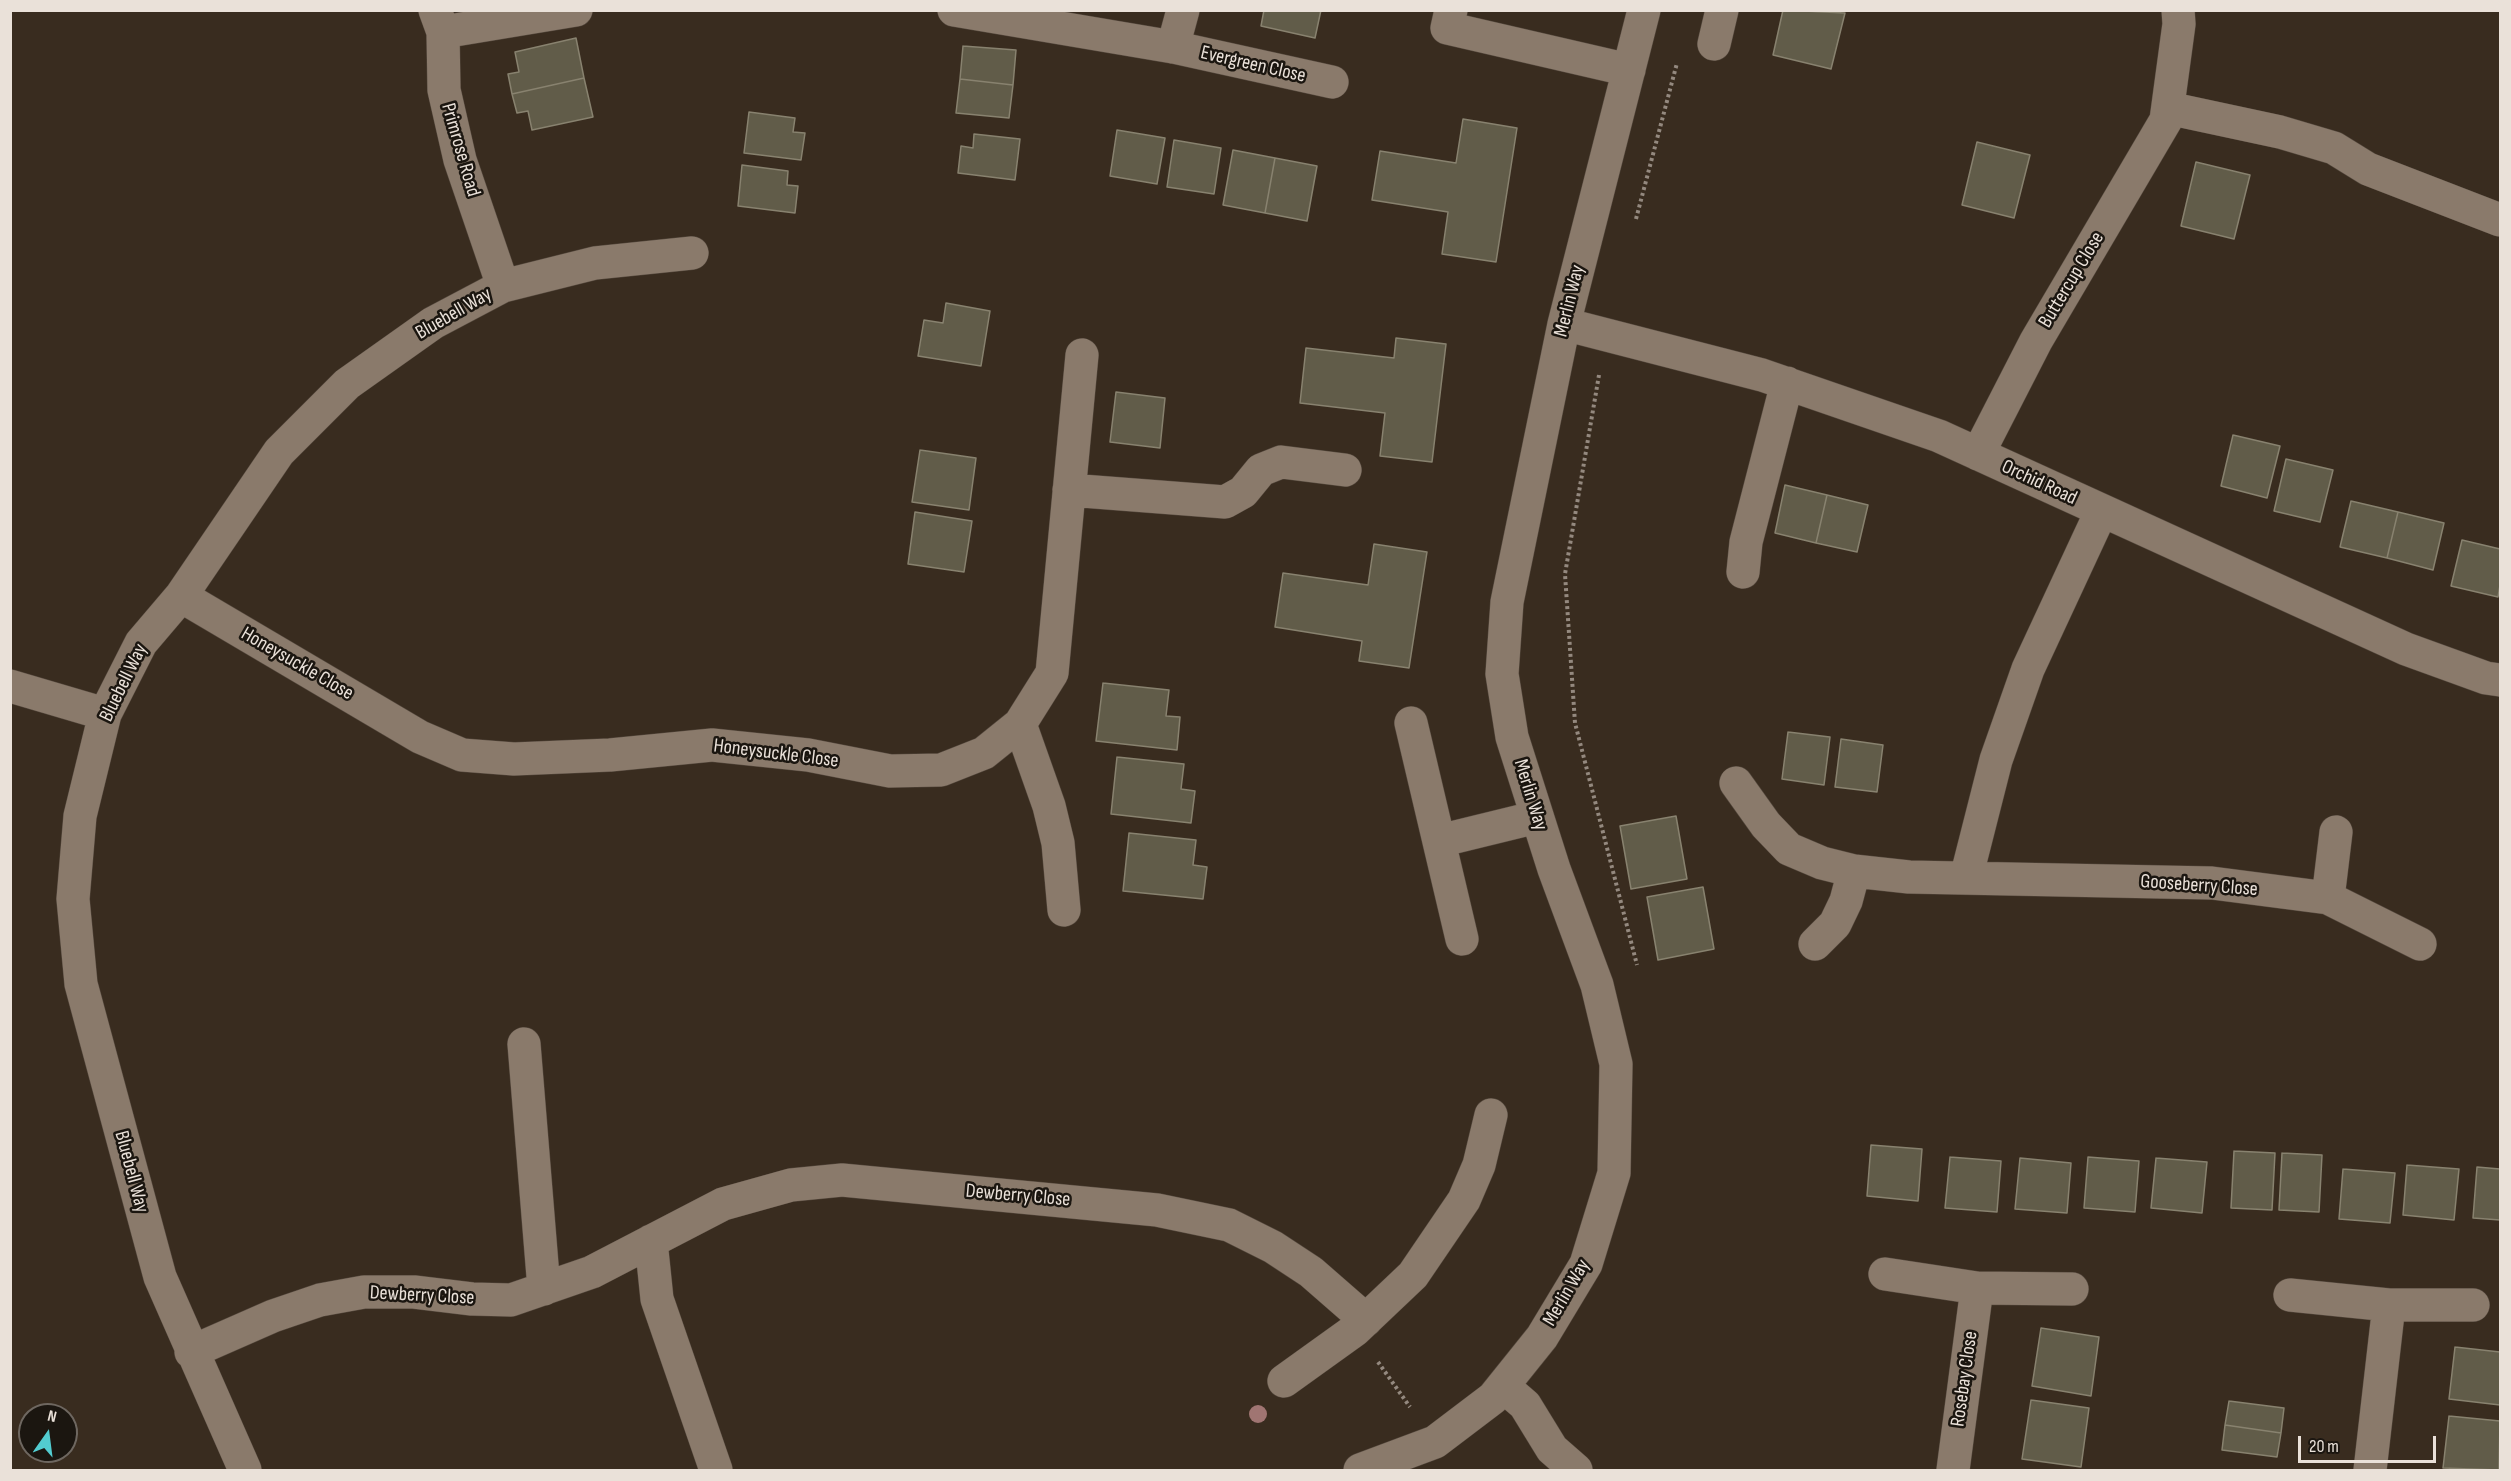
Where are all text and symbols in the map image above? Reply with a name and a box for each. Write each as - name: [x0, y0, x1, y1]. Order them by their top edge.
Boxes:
- street label: Evergreen Close: [1198, 41, 1308, 89]
- street label: Primrose Road: [435, 100, 485, 200]
- street label: Buttercup Close: [2034, 228, 2110, 332]
- street label: Merlin Way: [1550, 263, 1590, 339]
- street label: Bluebell Way: [412, 283, 496, 345]
- street label: Orchid Road: [1997, 455, 2081, 511]
- street label: Honeysuckle Close: [237, 622, 357, 706]
- street label: Bluebell Way: [95, 640, 153, 726]
- street label: Honeysuckle Close: [712, 734, 840, 774]
- street label: Merlin Way: [1508, 757, 1552, 833]
- street label: Gooseberry Close: [2139, 870, 2259, 902]
- street label: Bluebell Way: [109, 1128, 153, 1216]
- street label: Dewberry Close: [965, 1179, 1071, 1213]
- street label: Merlin Way: [1538, 1255, 1596, 1331]
- street label: Dewberry Close: [369, 1281, 475, 1311]
- street label: Rosebay Close: [1946, 1330, 1984, 1428]
- north arrow: [18, 1403, 78, 1463]
- text: N: [46, 1407, 58, 1427]
- scale bar: [2301, 1424, 2439, 1462]
- text: 20 m: [2309, 1436, 2339, 1457]

